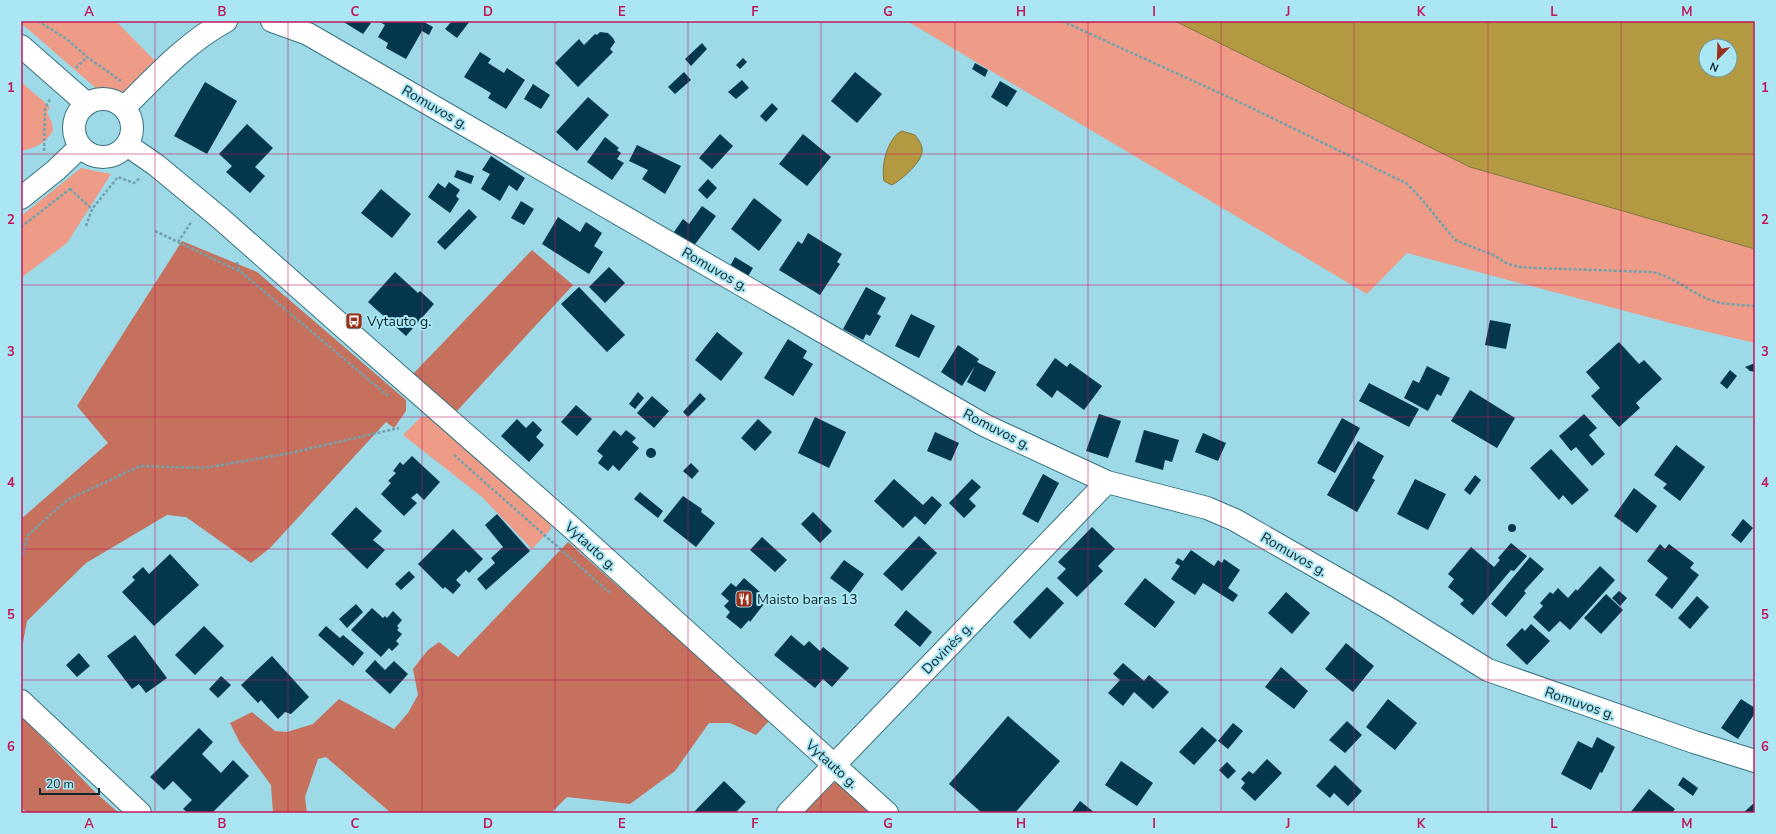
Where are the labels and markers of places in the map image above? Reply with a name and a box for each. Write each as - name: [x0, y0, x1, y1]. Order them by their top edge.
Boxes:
- bus stop icon: Vytauto g.: [344, 311, 364, 331]
- place label: Vytauto g.: [366, 312, 431, 331]
- restaurant icon: Maisto baras 13: [734, 589, 754, 609]
- place label: Maisto baras 13: [757, 590, 858, 609]

